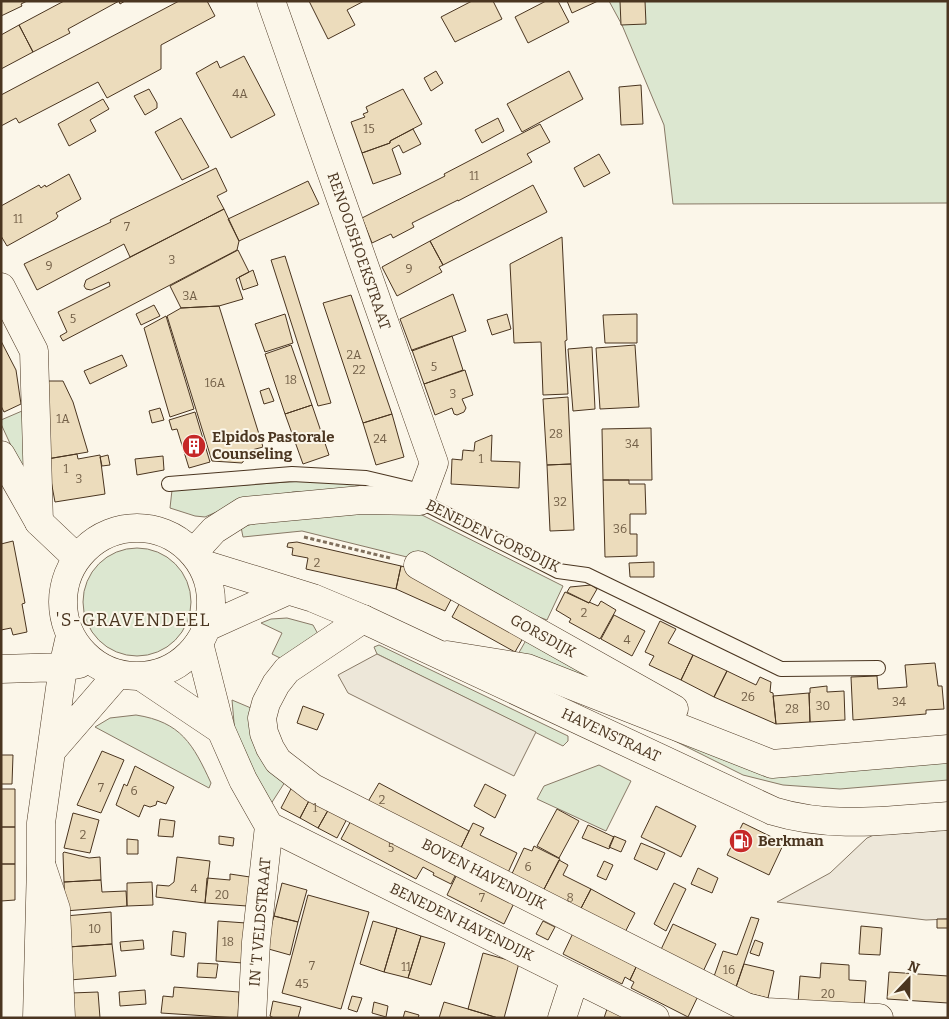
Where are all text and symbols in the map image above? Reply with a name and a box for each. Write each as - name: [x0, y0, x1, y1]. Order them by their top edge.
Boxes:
- house number: 4A: [232, 87, 248, 101]
- house number: 15: [363, 122, 375, 136]
- house number: 11: [469, 169, 479, 183]
- street label: RENOOISHOEKSTRAAT: [324, 170, 394, 332]
- house number: 11: [13, 212, 23, 226]
- house number: 7: [124, 220, 130, 234]
- house number: 3: [169, 253, 176, 267]
- house number: 9: [45, 259, 53, 273]
- house number: 9: [405, 262, 413, 276]
- house number: 3A: [183, 289, 198, 303]
- house number: 5: [70, 312, 76, 326]
- house number: 2A: [346, 348, 362, 362]
- house number: 5: [431, 360, 437, 374]
- house number: 22: [352, 363, 366, 377]
- house number: 18: [285, 373, 297, 387]
- house number: 16A: [205, 376, 226, 390]
- house number: 3: [450, 387, 457, 401]
- house number: 1A: [56, 412, 70, 426]
- house number: 28: [549, 427, 563, 441]
- place label: Elpidos Pastorale Counseling: [212, 428, 334, 463]
- house number: 24: [373, 432, 387, 446]
- building icon: Elpidos Pastorale Counseling: [181, 433, 207, 459]
- house number: 34: [625, 437, 639, 451]
- house number: 1: [479, 452, 484, 466]
- house number: 1: [64, 462, 69, 476]
- house number: 3: [76, 472, 83, 486]
- house number: 32: [553, 495, 567, 509]
- street label: BENEDEN GORSDIJK: [423, 496, 563, 577]
- house number: 36: [613, 522, 627, 536]
- house number: 2: [314, 556, 320, 570]
- house number: 2: [581, 606, 587, 620]
- district label: 'S-GRAVENDEEL: [56, 609, 210, 631]
- street label: GORSDIJK: [507, 611, 579, 662]
- house number: 4: [623, 633, 631, 647]
- house number: 26: [741, 690, 755, 704]
- house number: 34: [892, 695, 906, 709]
- house number: 30: [816, 699, 830, 713]
- house number: 28: [785, 702, 799, 716]
- street label: HAVENSTRAAT: [559, 704, 664, 766]
- house number: 7: [98, 781, 104, 795]
- house number: 6: [130, 784, 138, 798]
- house number: 2: [379, 793, 385, 807]
- house number: 1: [313, 801, 318, 815]
- house number: 2: [80, 828, 86, 842]
- fuel station icon: Berkman: [728, 828, 754, 854]
- place label: Berkman: [758, 832, 824, 850]
- street label: BOVEN HAVENDIJK: [419, 835, 550, 913]
- house number: 5: [388, 841, 394, 855]
- street label: IN 'T VELDSTRAAT: [245, 857, 275, 987]
- house number: 6: [524, 860, 532, 874]
- street label: BENEDEN HAVENDIJK: [387, 879, 537, 965]
- house number: 4: [190, 882, 198, 896]
- house number: 20: [215, 888, 229, 902]
- house number: 7: [479, 891, 485, 905]
- house number: 8: [566, 891, 574, 905]
- house number: 10: [89, 922, 101, 936]
- house number: 18: [222, 935, 234, 949]
- north arrow: [884, 954, 934, 1004]
- text: N: [905, 958, 922, 977]
- house number: 7: [309, 959, 315, 973]
- house number: 11: [401, 960, 411, 974]
- house number: 16: [723, 963, 735, 977]
- house number: 45: [295, 977, 309, 991]
- house number: 20: [821, 987, 835, 1001]

